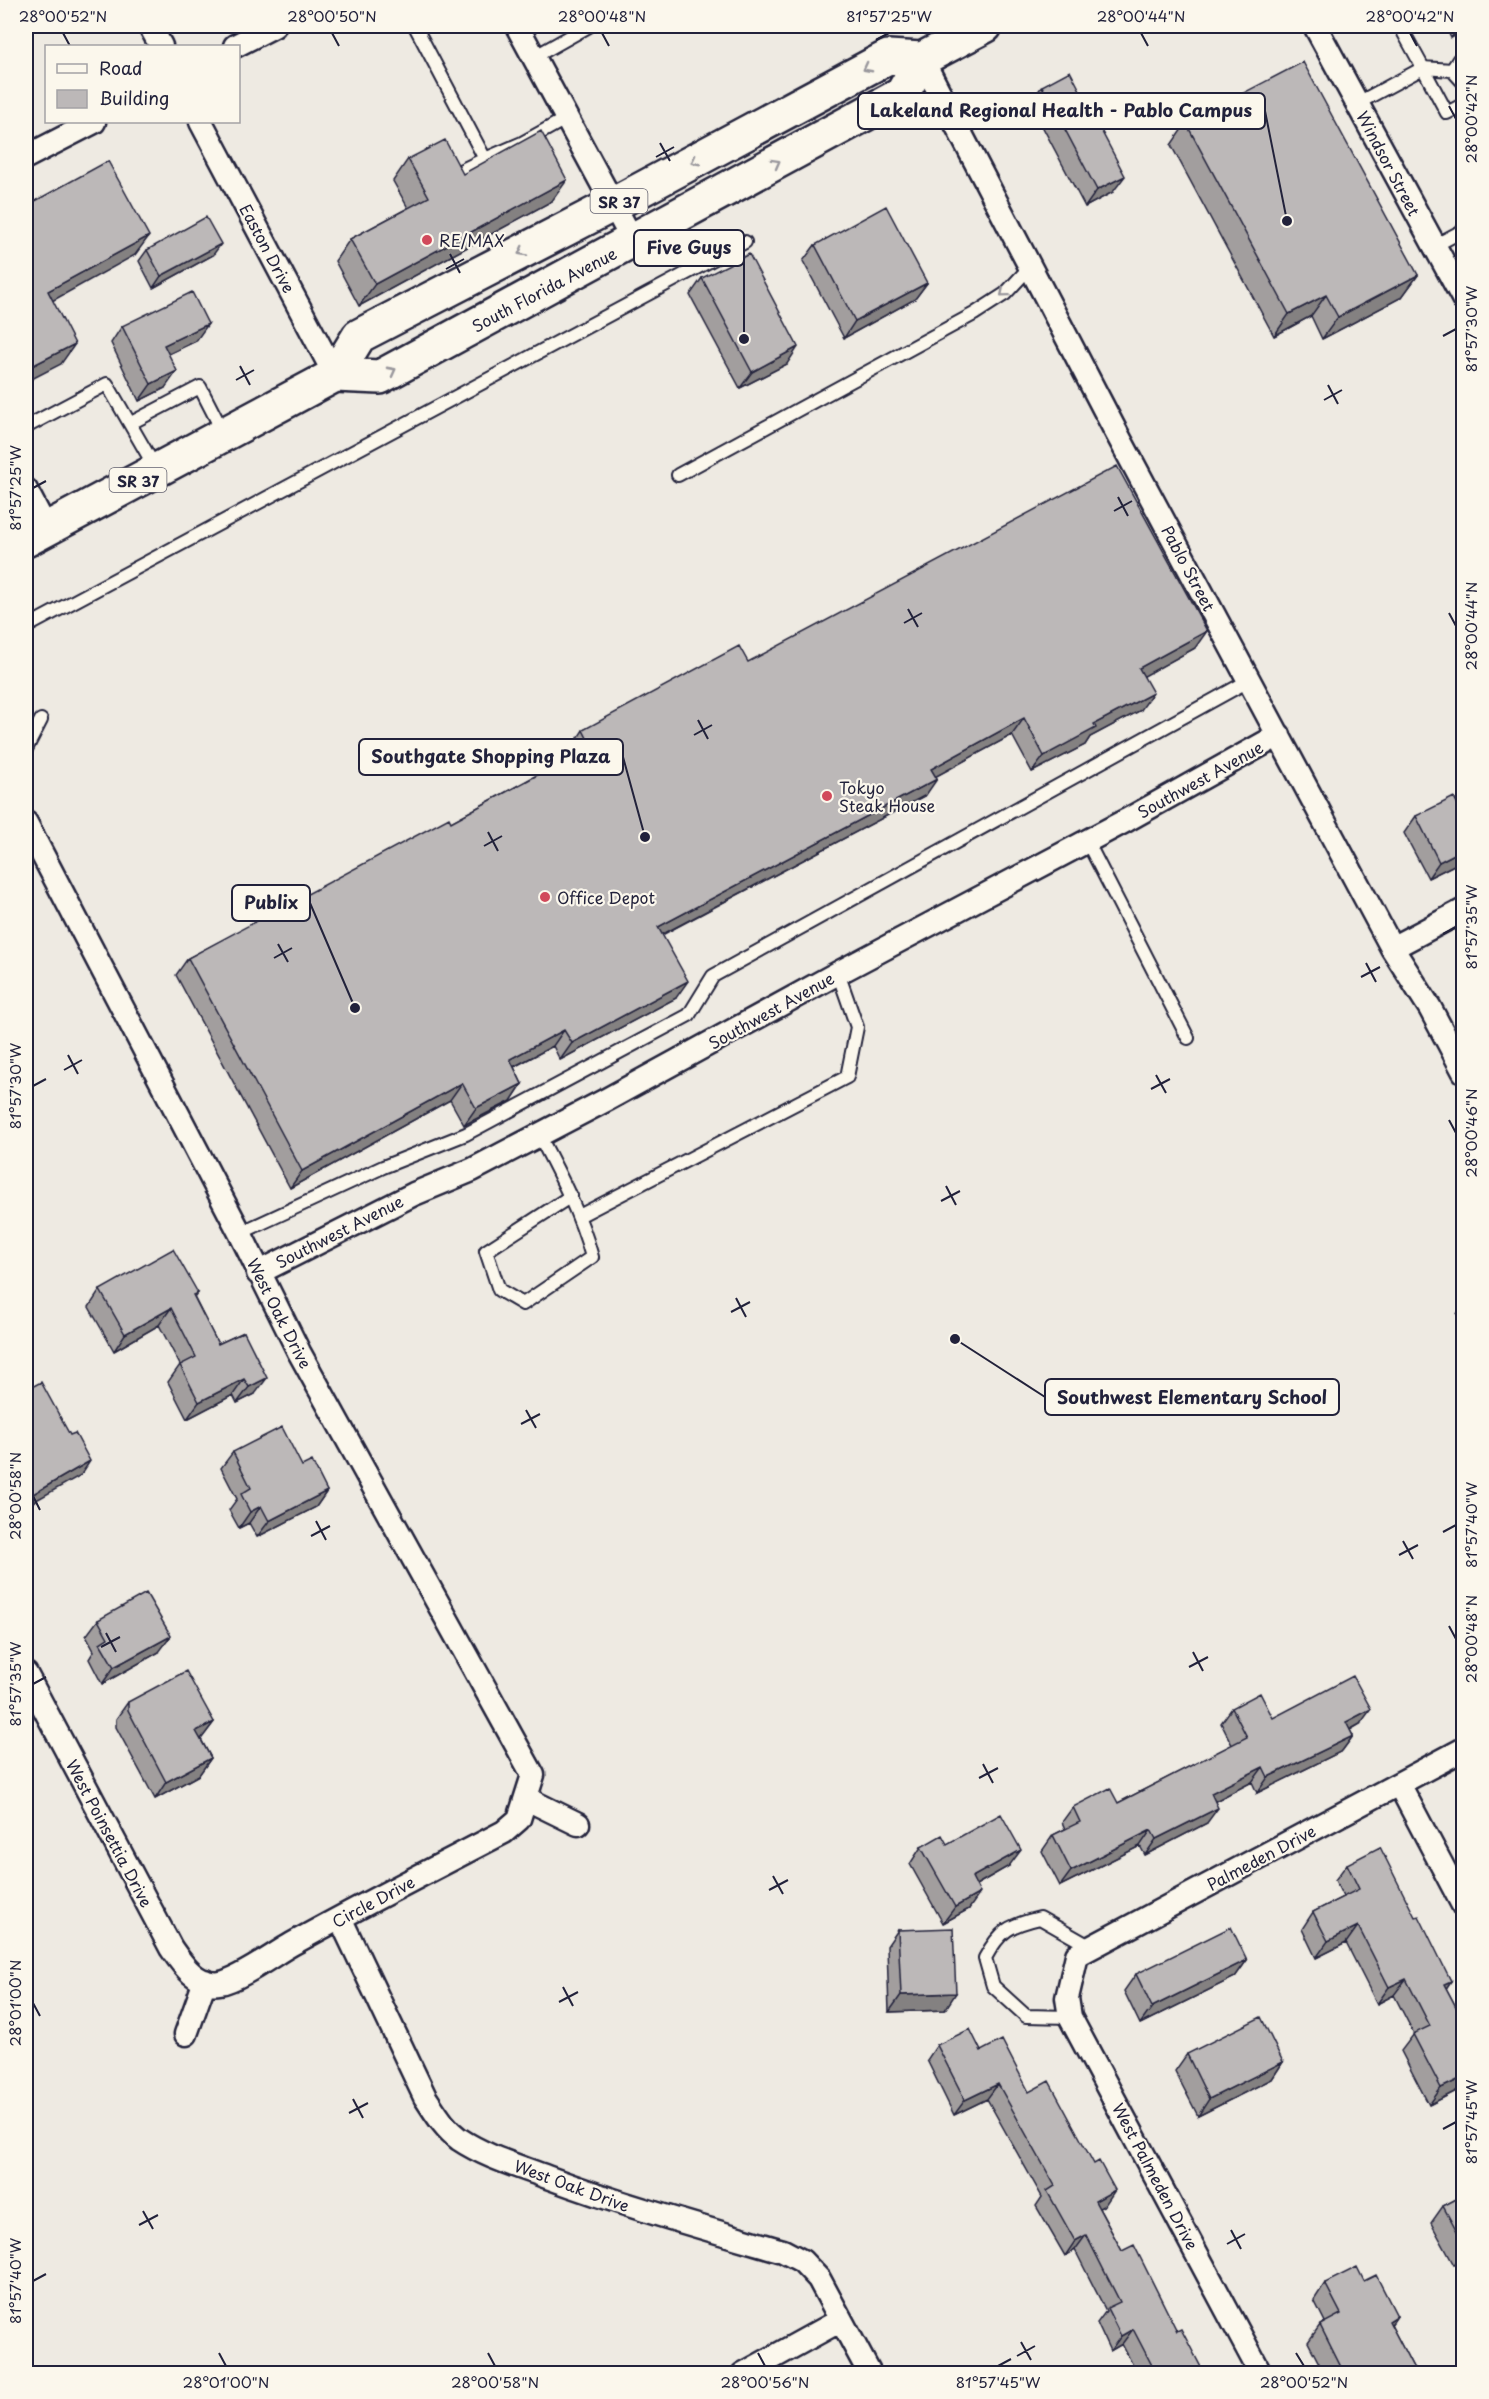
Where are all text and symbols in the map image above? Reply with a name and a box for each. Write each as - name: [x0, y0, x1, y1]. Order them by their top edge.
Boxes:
- text: 28°00'52"N: [19, 4, 107, 27]
- text: 28°00'50"N: [287, 4, 377, 27]
- text: 28°00'48"N: [558, 4, 646, 27]
- text: 81°57'25"W: [846, 4, 932, 27]
- text: 28°00'44"N: [1097, 4, 1185, 27]
- text: 28°00'42"N: [1366, 4, 1454, 27]
- legend: [45, 45, 240, 123]
- text: Road: [99, 54, 143, 81]
- one-way arrow: [862, 61, 873, 73]
- text: 28°00'42"N: [1459, 75, 1482, 163]
- text: Building: [99, 84, 169, 111]
- callout: Lakeland Regional Health - Pablo Campus: [858, 93, 1265, 129]
- text: Lakeland Regional Health - Pablo Campus: [870, 96, 1252, 123]
- street label: Windsor Street: [1351, 106, 1427, 220]
- one-way arrow: [691, 154, 701, 165]
- one-way arrow: [770, 159, 780, 170]
- road number: SR 37: [590, 189, 648, 213]
- street label: Easton Drive: [234, 199, 302, 297]
- place label: RE/MAX: [439, 228, 505, 252]
- callout: Five Guys: [634, 230, 744, 266]
- marker: RE/MAX: [420, 233, 434, 247]
- text: Five Guys: [647, 233, 732, 260]
- street label: South Florida Avenue: [467, 241, 621, 337]
- one-way arrow: [518, 245, 529, 256]
- text: 81°57'30"W: [1459, 285, 1482, 372]
- one-way arrow: [1000, 286, 1011, 297]
- one-way arrow: [386, 367, 396, 378]
- text: 81°57'25"W: [3, 445, 26, 531]
- road number: SR 37: [110, 468, 166, 492]
- street label: Pablo Street: [1156, 521, 1222, 616]
- text: 28°00'44"N: [1459, 582, 1482, 670]
- street label: Southwest Avenue: [1133, 734, 1267, 823]
- callout: Southgate Shopping Plaza: [359, 739, 623, 775]
- text: Southgate Shopping Plaza: [371, 742, 611, 769]
- place label: Tokyo Steak House: [839, 775, 936, 817]
- marker: Tokyo Steak House: [820, 789, 834, 803]
- text: 81°57'35"W: [1459, 884, 1482, 969]
- callout: Publix: [232, 885, 310, 921]
- place label: Office Depot: [557, 885, 655, 909]
- text: Publix: [244, 888, 298, 915]
- marker: Office Depot: [538, 890, 552, 904]
- street label: Southwest Avenue: [704, 965, 838, 1054]
- text: 81°57'30"W: [3, 1042, 26, 1129]
- text: 28°00'46"N: [1459, 1088, 1482, 1178]
- street label: Southwest Avenue: [271, 1188, 407, 1274]
- street label: West Oak Drive: [242, 1254, 318, 1372]
- callout: Southwest Elementary School: [1045, 1379, 1339, 1415]
- text: Southwest Elementary School: [1057, 1383, 1327, 1410]
- text: 28°00'58"N: [3, 1452, 26, 1540]
- text: 81°57'40"W: [1459, 1481, 1482, 1568]
- text: 28°00'48"N: [1459, 1595, 1482, 1683]
- text: 81°57'35"W: [3, 1641, 26, 1726]
- street label: West Poinsettia Drive: [61, 1755, 159, 1911]
- street label: Palmeden Drive: [1202, 1818, 1320, 1896]
- street label: Circle Drive: [327, 1869, 419, 1933]
- text: 28°01'00"N: [3, 1960, 26, 2046]
- text: 81°57'45"W: [1459, 2079, 1482, 2164]
- street label: West Palmeden Drive: [1107, 2098, 1205, 2254]
- street label: West Oak Drive: [511, 2153, 633, 2217]
- text: 81°57'40"W: [3, 2237, 26, 2324]
- text: 28°01'00"N: [183, 2370, 269, 2393]
- text: 28°00'58"N: [451, 2370, 539, 2393]
- text: 28°00'56"N: [721, 2370, 810, 2393]
- text: 81°57'45"W: [956, 2370, 1041, 2393]
- text: 28°00'52"N: [1260, 2370, 1348, 2393]

